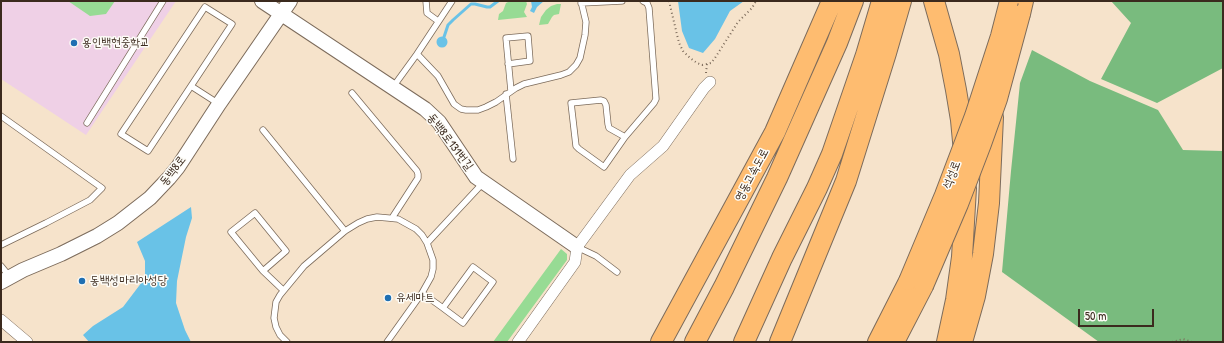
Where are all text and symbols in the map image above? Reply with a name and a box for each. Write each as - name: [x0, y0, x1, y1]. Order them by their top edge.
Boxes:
- place label: 용인백현중학교: [82, 36, 150, 50]
- marker: 용인백현중학교: [69, 38, 79, 48]
- street label: 동백8로131번길: [424, 111, 476, 173]
- street label: 영동고속도로: [732, 146, 772, 204]
- street label: 동백8로: [157, 153, 189, 189]
- street label: 석성로: [940, 159, 964, 191]
- place label: 동백성마리아성당: [90, 274, 167, 288]
- marker: 동백성마리아성당: [77, 276, 87, 286]
- place label: 유세마트: [396, 291, 435, 305]
- marker: 유세마트: [383, 293, 393, 303]
- scale bar: [1080, 301, 1156, 327]
- text: 50 m: [1085, 307, 1106, 324]

